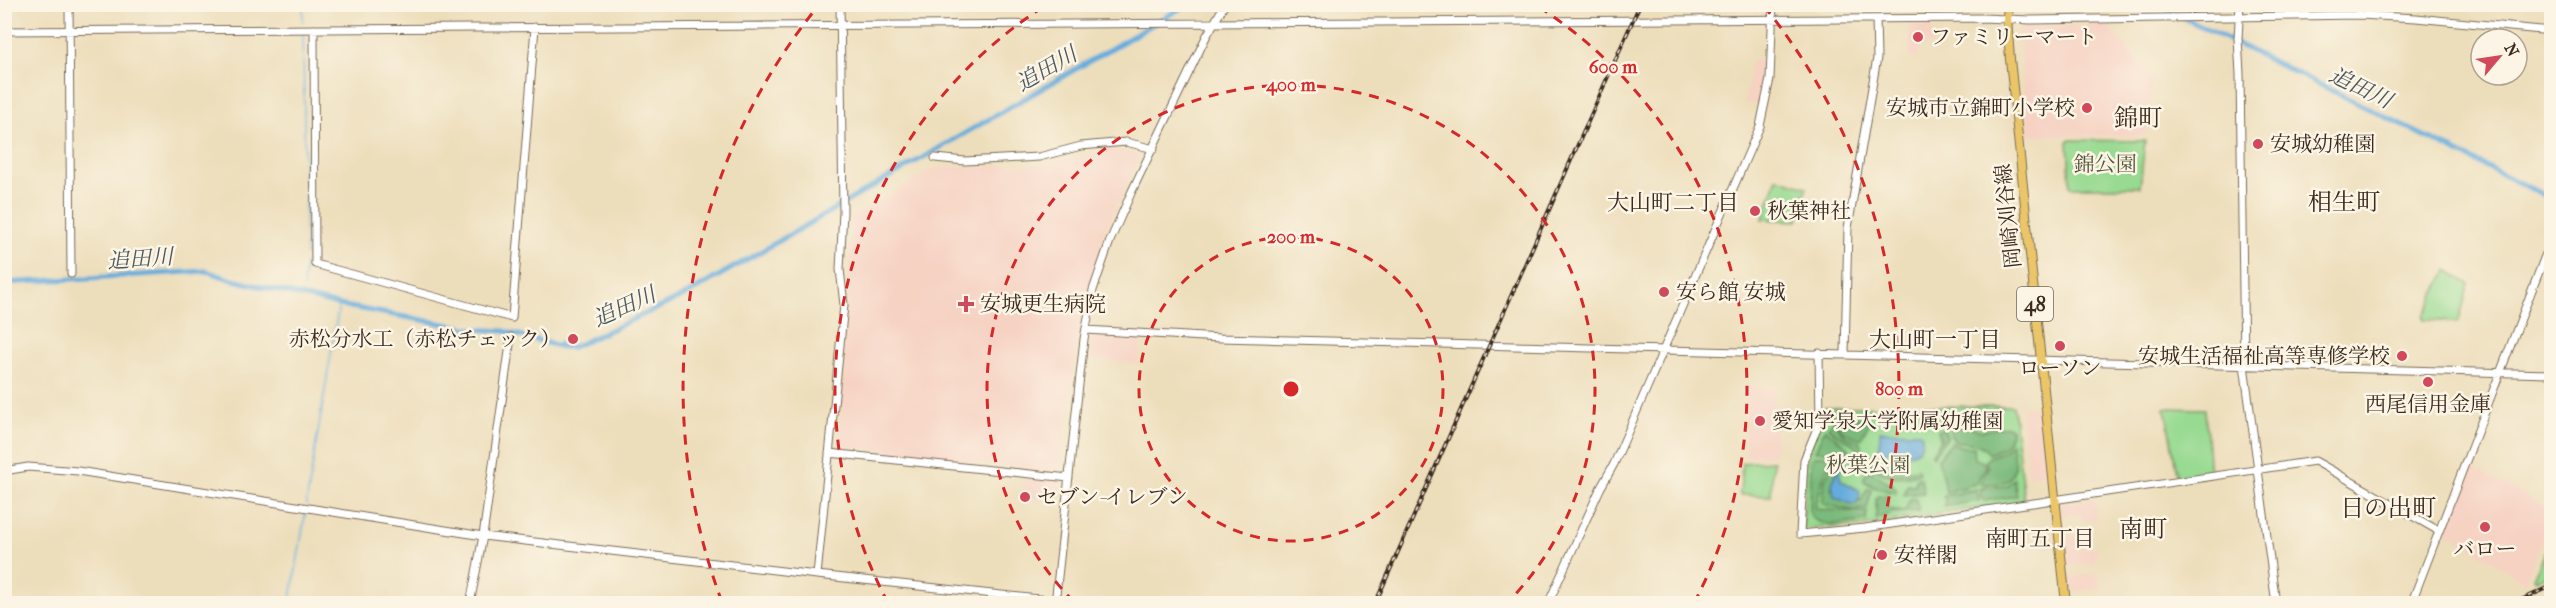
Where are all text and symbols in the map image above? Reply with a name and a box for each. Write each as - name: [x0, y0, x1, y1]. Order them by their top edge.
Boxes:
- place label: ファミリーマート: [1930, 25, 2098, 49]
- north arrow: [2469, 27, 2529, 87]
- marker: ファミリーマート: [1911, 30, 1925, 44]
- water label: 追田川: [1011, 40, 1083, 97]
- text: N: [2500, 40, 2523, 61]
- text: 600 m: [1589, 57, 1638, 78]
- water label: 追田川: [2325, 62, 2398, 115]
- text: 400 m: [1265, 75, 1317, 96]
- place label: 安城市立錦町小学校: [1886, 96, 2075, 120]
- marker: 安城市立錦町小学校: [2080, 101, 2094, 115]
- district label: 錦町: [2114, 104, 2162, 132]
- place label: 安城幼稚園: [2270, 132, 2375, 156]
- marker: 安城幼稚園: [2251, 137, 2265, 151]
- park label: 錦公園: [2074, 152, 2137, 176]
- street label: 岡崎刈谷線: [1991, 163, 2025, 269]
- district label: 相生町: [2308, 188, 2380, 216]
- district label: 大山町二丁目: [1607, 190, 1739, 216]
- place label: 秋葉神社: [1767, 199, 1851, 223]
- marker: 秋葉神社: [1748, 204, 1762, 218]
- text: 200 m: [1267, 227, 1316, 248]
- water label: 追田川: [106, 244, 176, 274]
- place label: 安ら館 安城: [1676, 280, 1786, 304]
- water label: 追田川: [589, 281, 662, 332]
- marker: 安ら館 安城: [1657, 285, 1671, 299]
- road number: 48: [2017, 287, 2053, 321]
- place label: 安城更生病院: [980, 292, 1106, 316]
- marker: 安城更生病院: [957, 295, 975, 313]
- place label: 赤松分水工（赤松チェック）: [289, 327, 561, 351]
- district label: 大山町一丁目: [1869, 327, 2001, 353]
- marker: 赤松分水工（赤松チェック）: [566, 332, 580, 346]
- marker: ローソン: [2053, 339, 2067, 353]
- place label: 安城生活福祉高等専修学校: [2138, 344, 2390, 368]
- marker: 安城生活福祉高等専修学校: [2395, 349, 2409, 363]
- place label: ローソン: [2018, 356, 2102, 380]
- marker: 西尾信用金庫: [2421, 375, 2435, 389]
- centre of rings: [1281, 379, 1301, 399]
- text: 800 m: [1875, 379, 1924, 400]
- place label: 西尾信用金庫: [2365, 392, 2491, 416]
- place label: 愛知学泉大学附属幼稚園: [1772, 409, 2003, 433]
- marker: 愛知学泉大学附属幼稚園: [1753, 414, 1767, 428]
- park label: 秋葉公園: [1826, 453, 1910, 477]
- place label: セブン-イレブン: [1037, 485, 1188, 509]
- marker: セブン-イレブン: [1018, 490, 1032, 504]
- district label: 日の出町: [2340, 494, 2436, 522]
- district label: 南町: [2119, 515, 2167, 543]
- marker: バロー: [2478, 520, 2492, 534]
- district label: 南町五丁目: [1985, 526, 2095, 552]
- place label: バロー: [2454, 537, 2517, 561]
- place label: 安祥閣: [1894, 543, 1957, 567]
- marker: 安祥閣: [1875, 548, 1889, 562]

